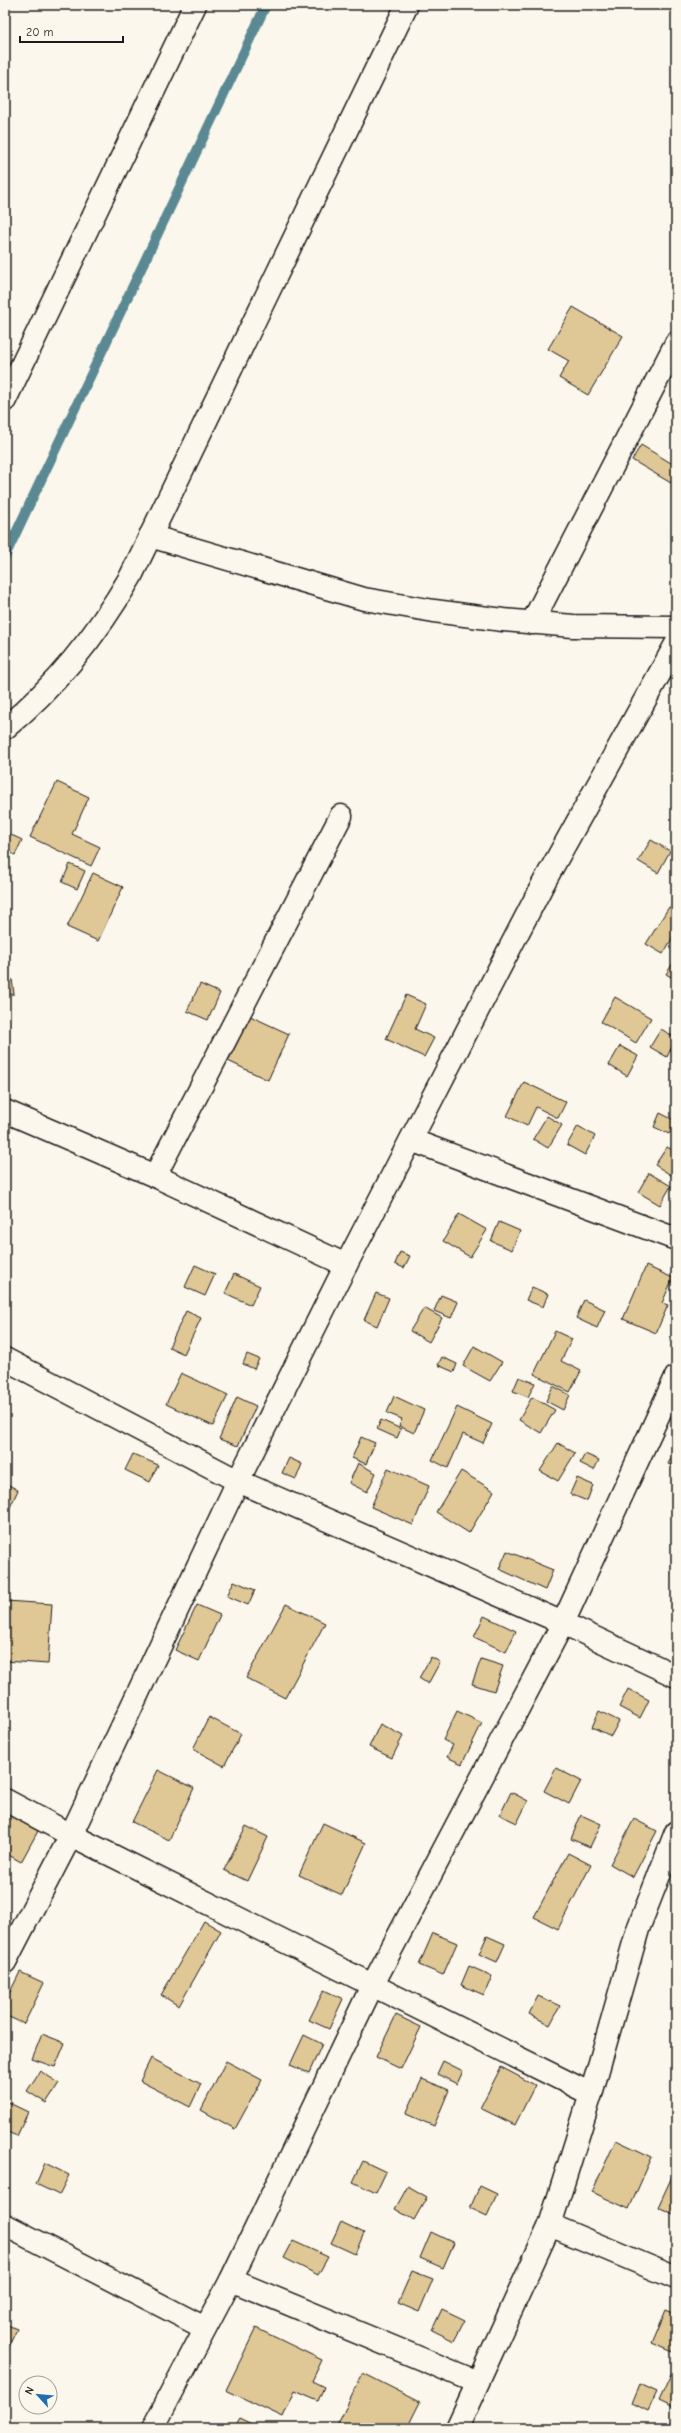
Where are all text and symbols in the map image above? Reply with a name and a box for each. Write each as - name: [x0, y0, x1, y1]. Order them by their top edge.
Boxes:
- scale bar: [20, 18, 123, 44]
- text: 20 m: [26, 25, 54, 39]
- north arrow: [18, 2375, 58, 2415]
- text: N: [22, 2385, 37, 2397]

